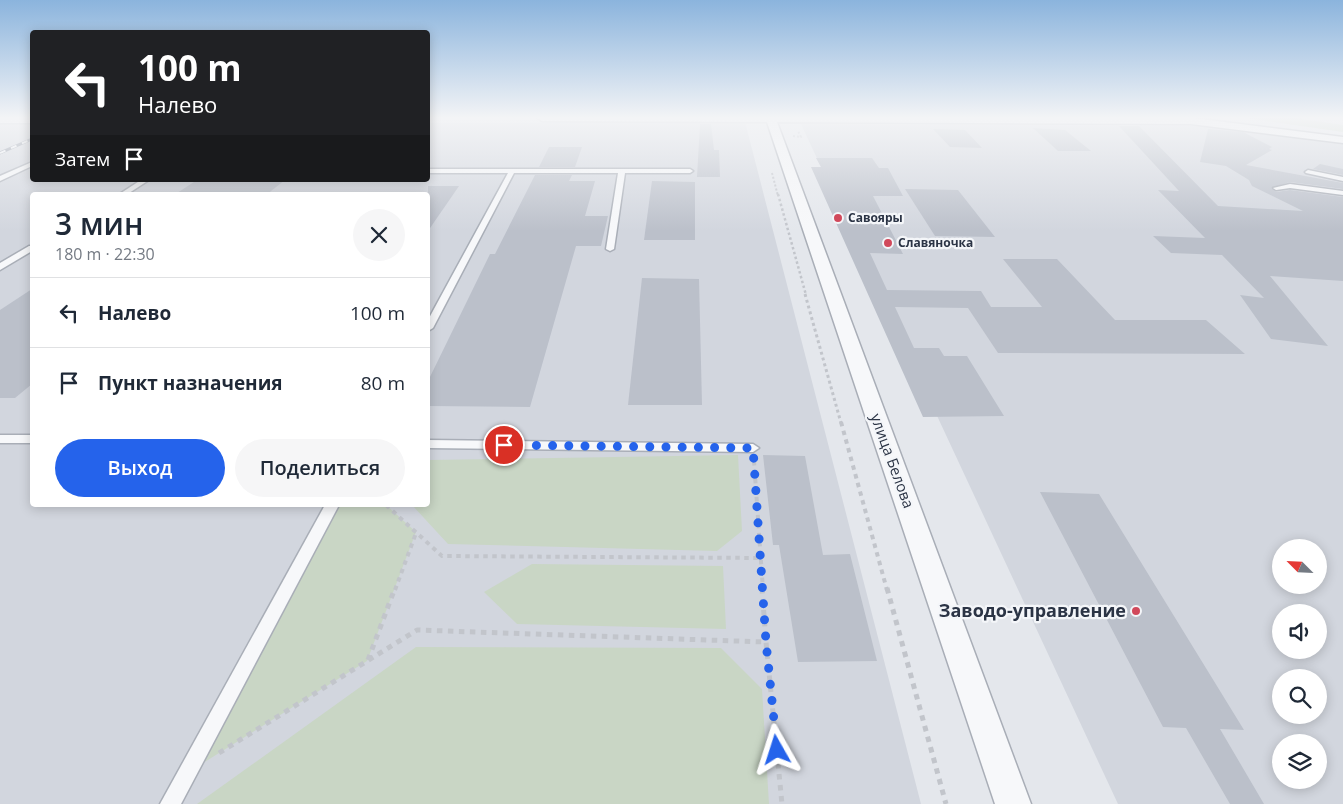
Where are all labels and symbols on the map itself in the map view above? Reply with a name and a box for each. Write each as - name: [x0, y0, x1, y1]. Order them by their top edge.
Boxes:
- place label: Савояры: [848, 209, 903, 226]
- marker: Савояры: [832, 212, 844, 224]
- place label: Славяночка: [898, 234, 973, 251]
- marker: Славяночка: [882, 237, 894, 249]
- street label: улица Белова: [867, 411, 919, 511]
- pin: [483, 424, 525, 466]
- north arrow: [1272, 539, 1328, 594]
- place label: Заводо-управление: [939, 598, 1126, 622]
- marker: Заводо-управление: [1130, 605, 1142, 617]
- position arrow: [750, 723, 802, 775]

